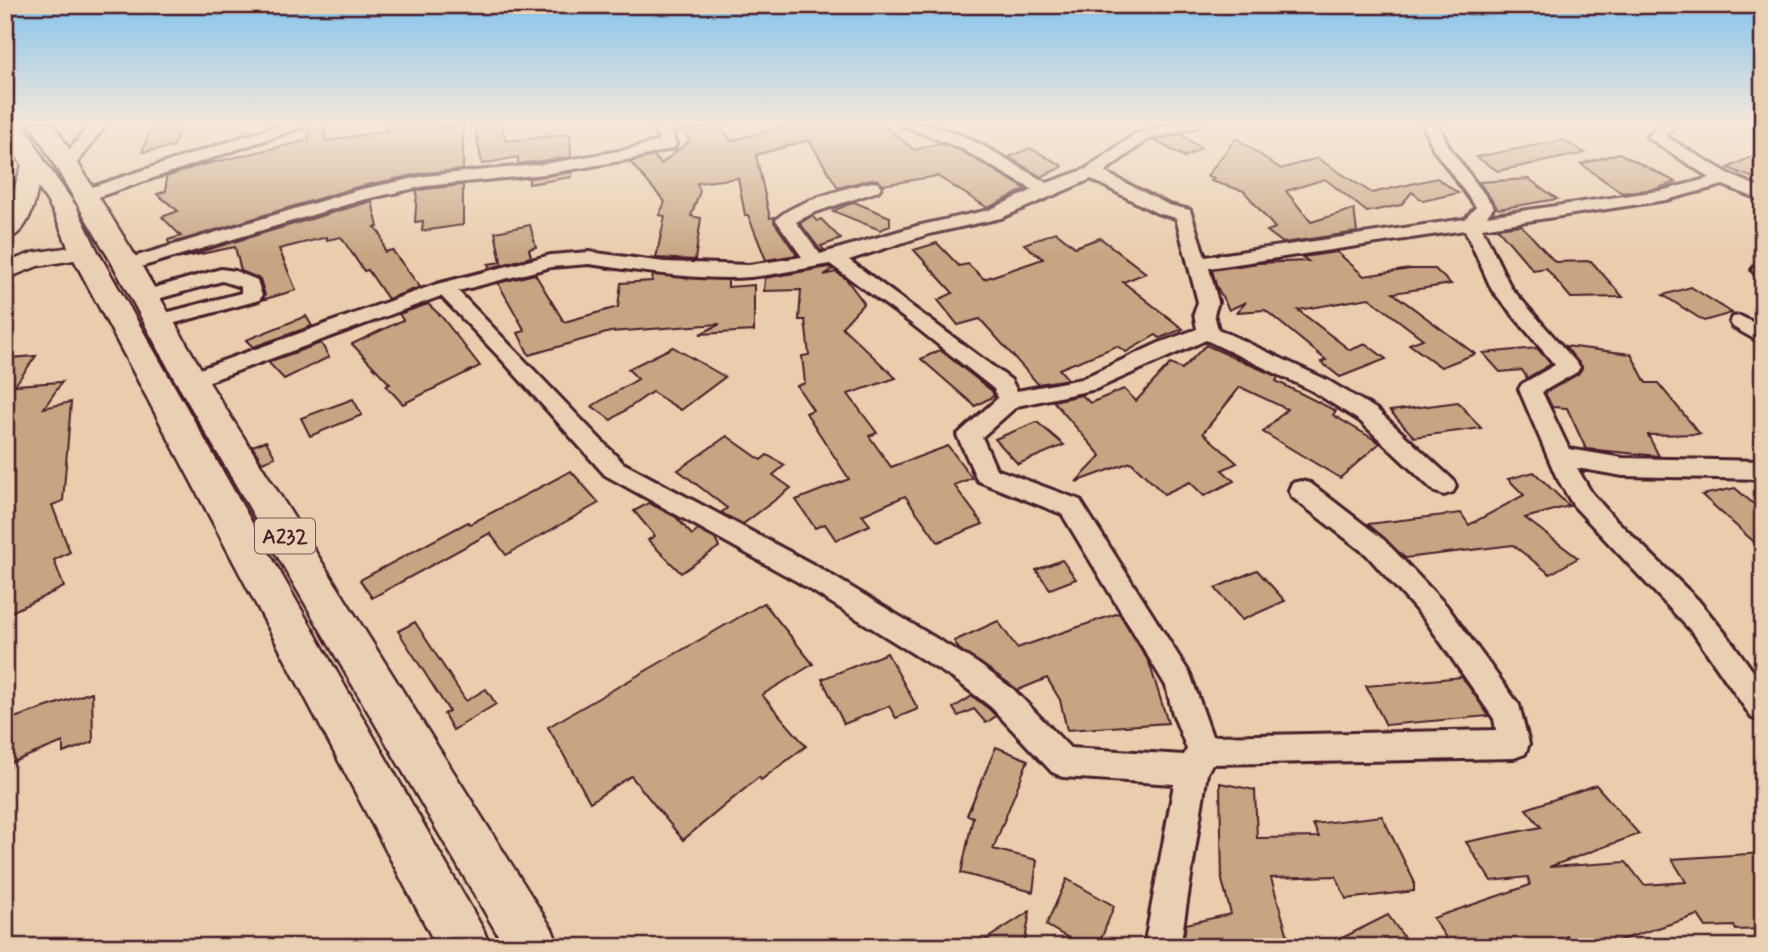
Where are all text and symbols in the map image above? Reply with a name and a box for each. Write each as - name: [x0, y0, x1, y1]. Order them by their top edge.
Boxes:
- road number: A232: [255, 518, 315, 554]

